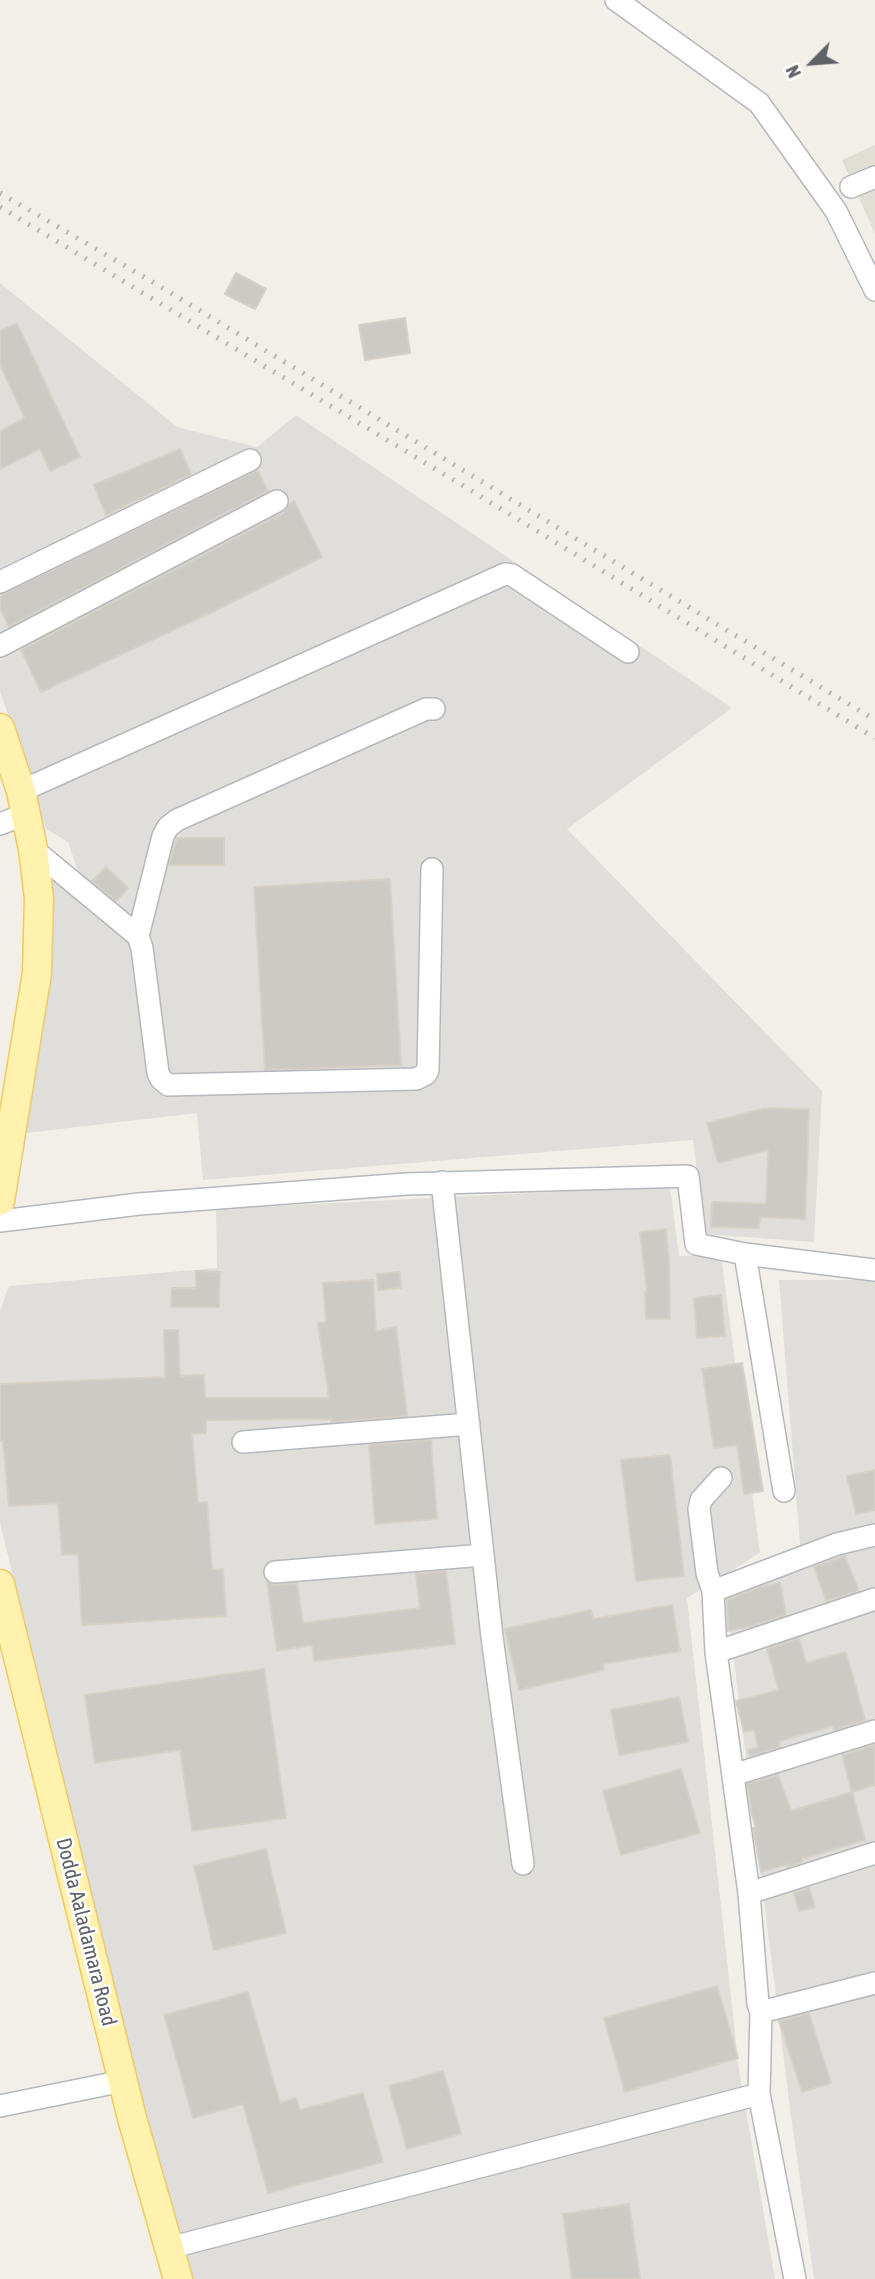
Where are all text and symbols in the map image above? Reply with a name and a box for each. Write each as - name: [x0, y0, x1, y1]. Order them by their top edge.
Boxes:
- north arrow: [777, 28, 847, 98]
- text: N: [781, 62, 805, 82]
- street label: Dodda Aaladamara Road: [50, 1835, 122, 2029]

